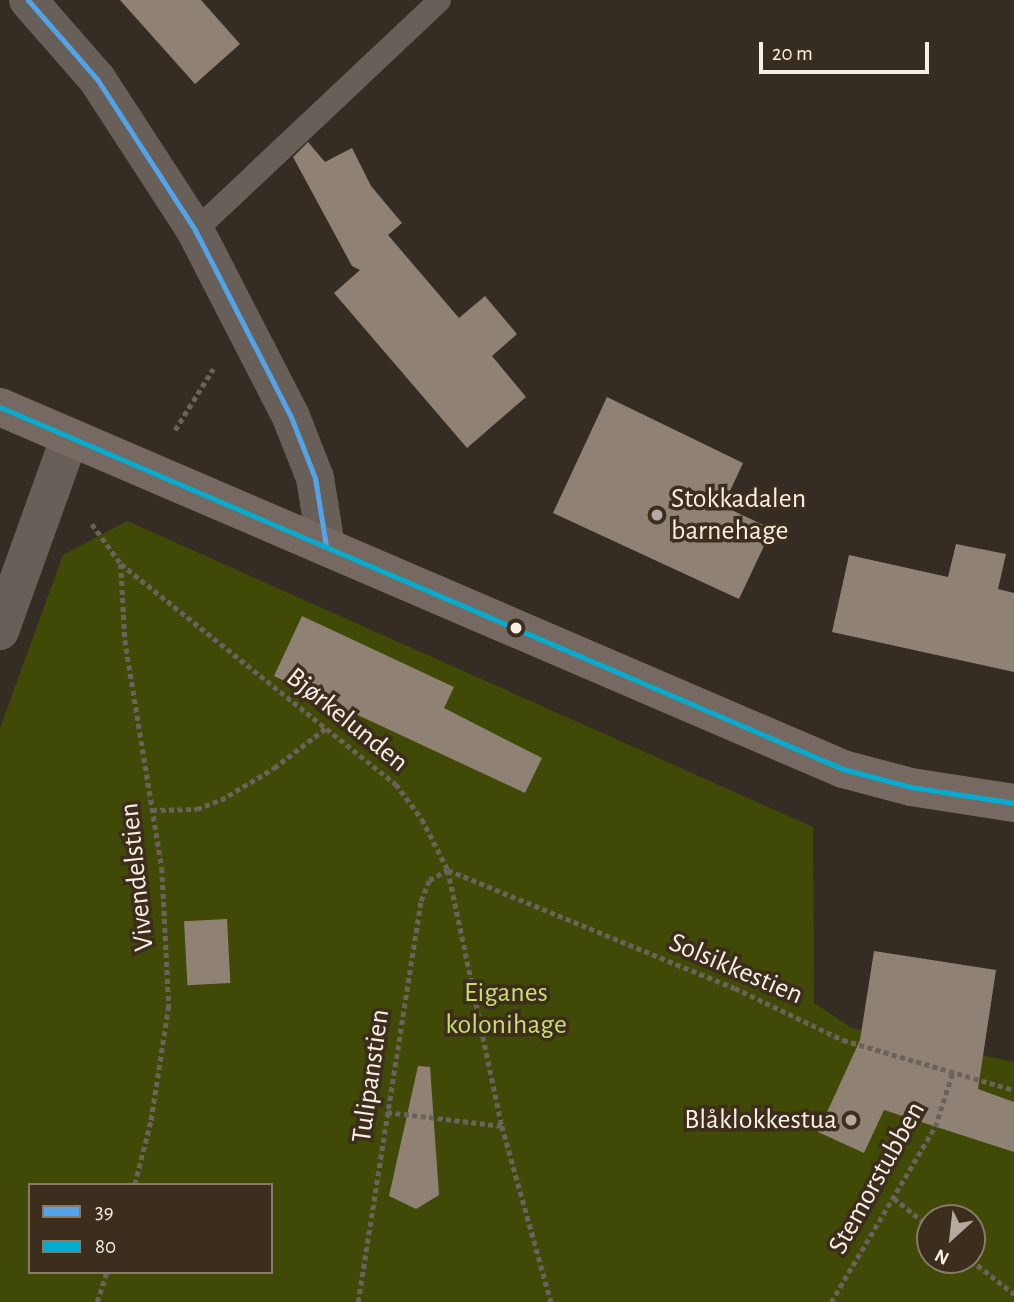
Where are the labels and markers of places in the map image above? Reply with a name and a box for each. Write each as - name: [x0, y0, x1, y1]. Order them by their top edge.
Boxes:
- place label: Stokkadalen barnehage: [671, 482, 806, 548]
- marker: Stokkadalen barnehage: [649, 507, 665, 523]
- unlabelled marker: [509, 621, 523, 635]
- place label: Blåklokkestua: [684, 1103, 837, 1137]
- marker: Blåklokkestua: [843, 1112, 859, 1128]

